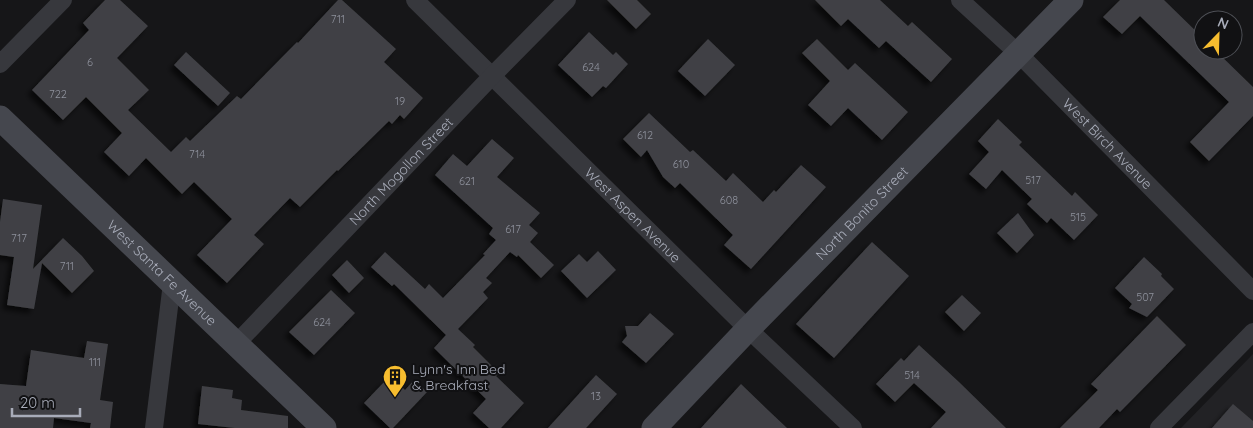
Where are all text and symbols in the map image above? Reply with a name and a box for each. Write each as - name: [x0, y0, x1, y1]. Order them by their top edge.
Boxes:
- north arrow: [1193, 10, 1243, 60]
- house number: 711: [331, 12, 345, 26]
- text: N: [1215, 13, 1231, 33]
- house number: 6: [87, 55, 93, 69]
- house number: 624: [582, 60, 600, 74]
- house number: 722: [49, 87, 67, 101]
- house number: 19: [395, 94, 405, 108]
- street label: West Birch Avenue: [1059, 94, 1156, 193]
- street label: North Mogollon Street: [345, 113, 457, 229]
- house number: 612: [637, 128, 653, 142]
- house number: 714: [189, 147, 205, 161]
- house number: 610: [673, 157, 689, 171]
- street label: North Bonito Street: [812, 162, 912, 264]
- street label: West Aspen Avenue: [581, 164, 685, 267]
- house number: 517: [1025, 173, 1041, 187]
- house number: 621: [459, 174, 475, 188]
- house number: 608: [720, 193, 738, 207]
- house number: 515: [1070, 210, 1086, 224]
- street label: West Santa Fe Avenue: [103, 216, 221, 330]
- house number: 617: [505, 222, 521, 236]
- house number: 717: [11, 231, 27, 245]
- house number: 711: [60, 259, 74, 273]
- house number: 507: [1136, 290, 1154, 304]
- house number: 624: [313, 315, 331, 329]
- house number: 111: [89, 355, 101, 369]
- place label: Lynn's Inn Bed & Breakfast: [412, 360, 505, 394]
- building icon: Lynn's Inn Bed & Breakfast: [382, 364, 408, 398]
- house number: 514: [904, 368, 920, 382]
- scale bar: [12, 386, 80, 418]
- house number: 13: [591, 389, 601, 403]
- text: 20 m: [20, 393, 55, 412]

